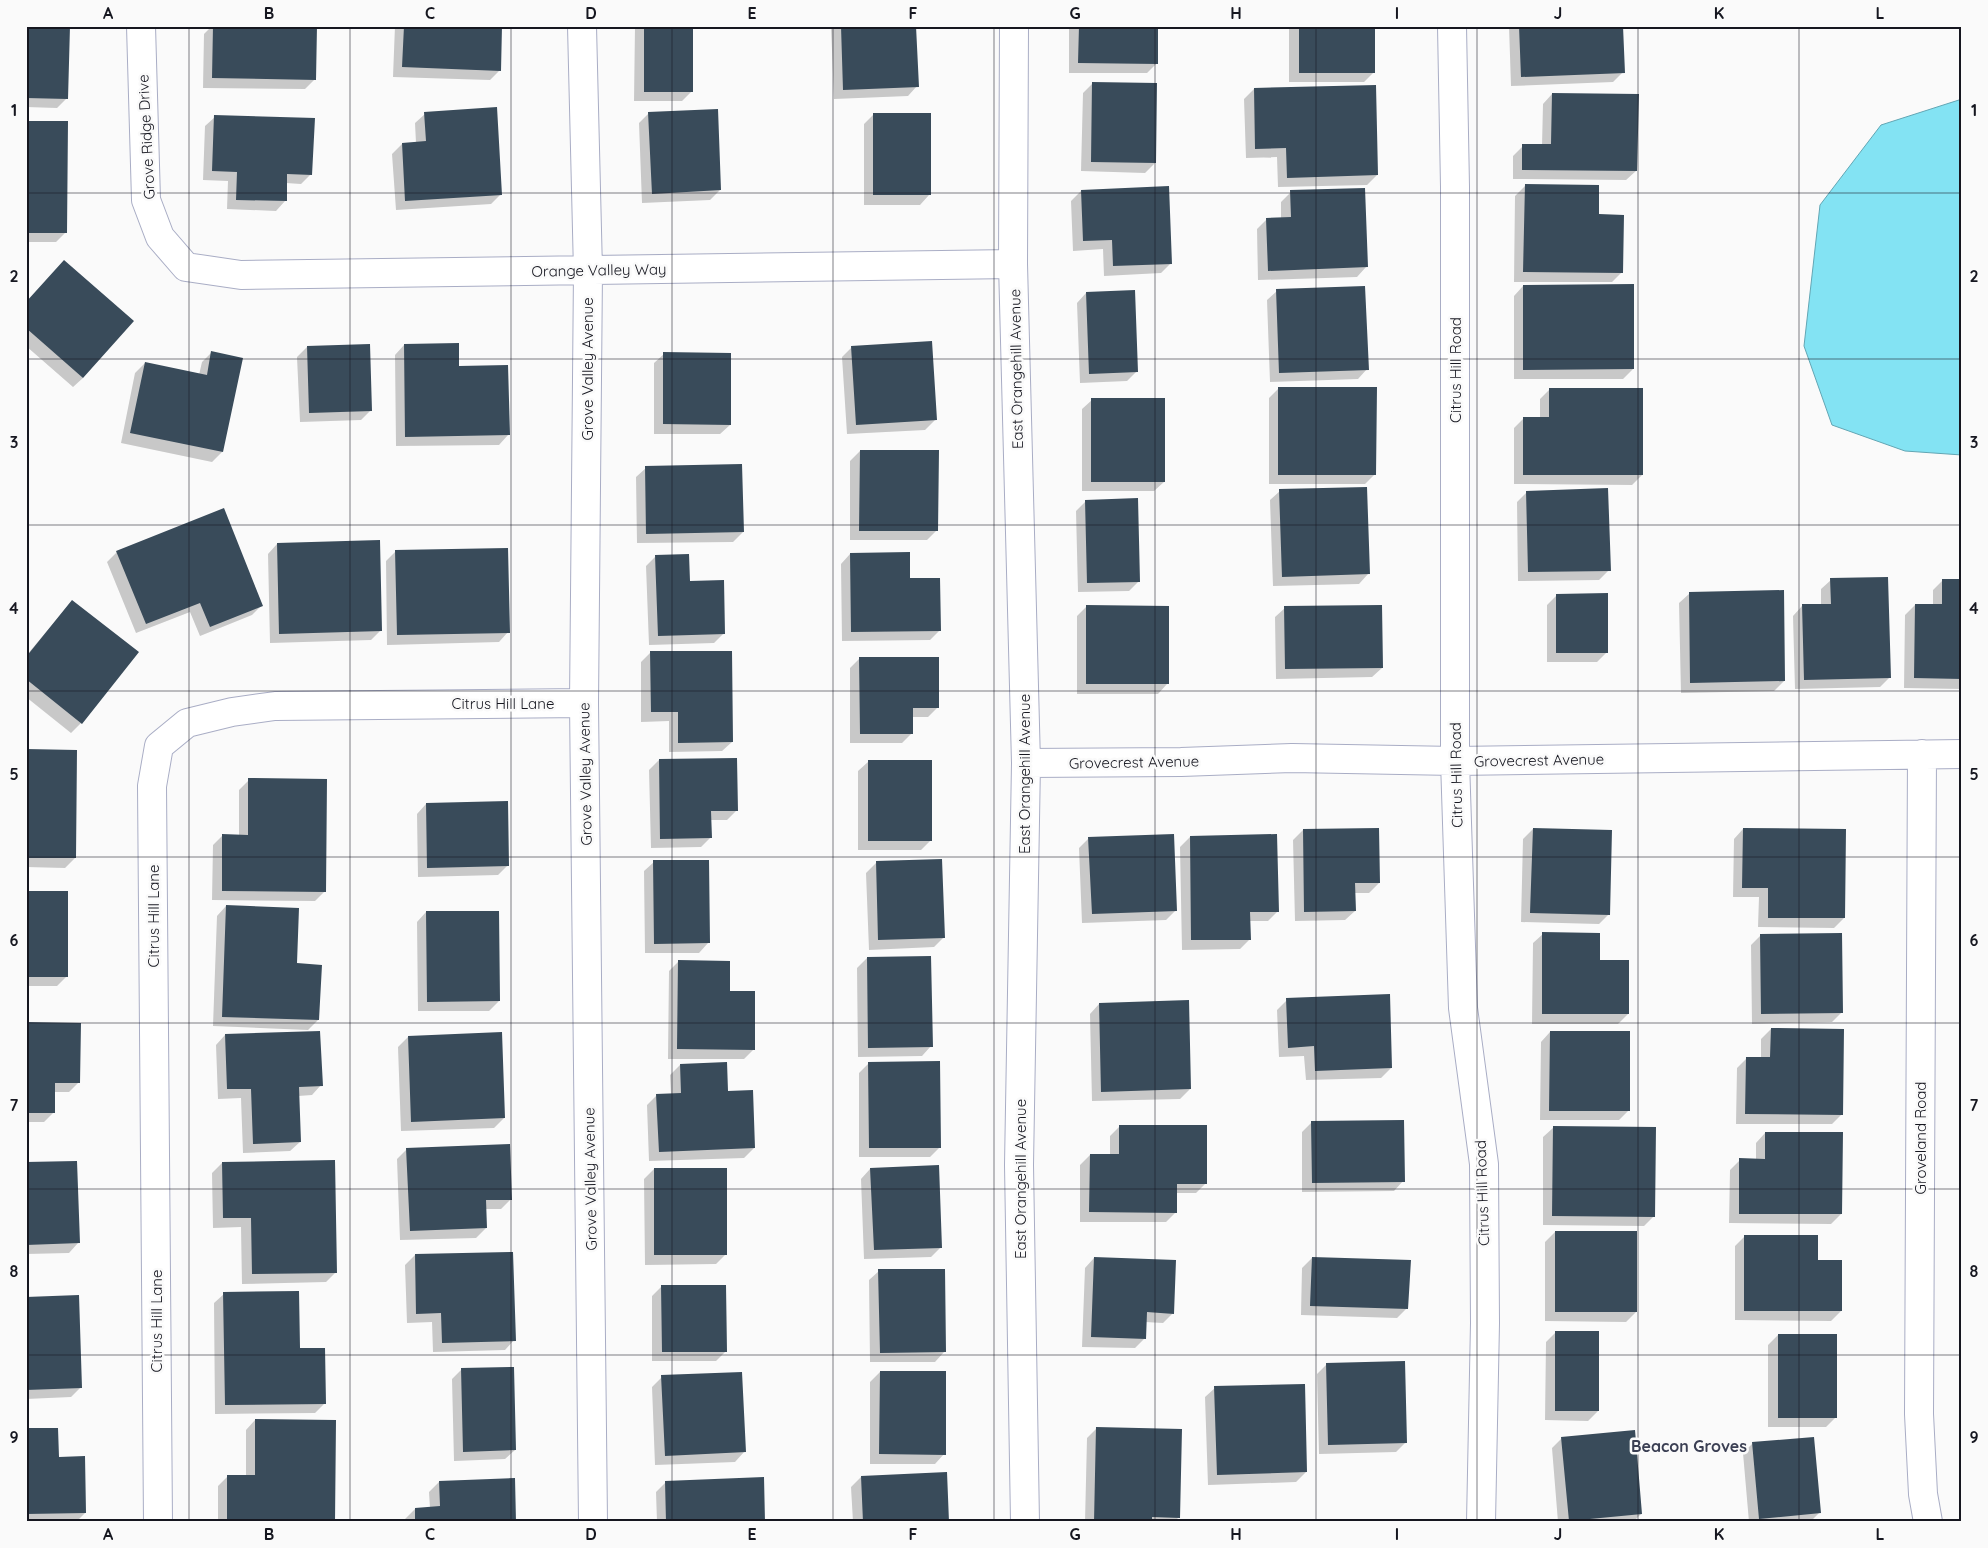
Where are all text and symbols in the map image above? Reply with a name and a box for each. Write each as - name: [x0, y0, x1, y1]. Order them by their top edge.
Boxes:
- text: A: [103, 3, 114, 23]
- text: B: [264, 3, 274, 23]
- text: C: [425, 3, 435, 23]
- text: D: [585, 3, 597, 23]
- text: E: [747, 3, 757, 23]
- text: F: [909, 3, 918, 23]
- text: G: [1069, 3, 1081, 23]
- text: H: [1230, 3, 1242, 23]
- text: I: [1395, 3, 1399, 23]
- text: J: [1554, 3, 1562, 23]
- text: K: [1714, 3, 1724, 23]
- text: L: [1876, 3, 1885, 23]
- street label: Grove Ridge Drive: [133, 74, 159, 200]
- text: 1: [11, 100, 17, 120]
- text: 1: [1971, 100, 1977, 120]
- street label: Orange Valley Way: [531, 259, 667, 281]
- text: 2: [9, 266, 19, 286]
- text: 2: [1969, 266, 1979, 286]
- street label: East Orangehill Avenue: [1005, 289, 1027, 449]
- street label: Grove Valley Avenue: [578, 297, 597, 441]
- street label: Citrus Hill Road: [1446, 317, 1465, 423]
- text: 3: [10, 432, 18, 452]
- text: 3: [1970, 432, 1978, 452]
- text: 4: [9, 598, 19, 618]
- text: 4: [1969, 598, 1979, 618]
- street label: Citrus Hill Lane: [452, 694, 554, 713]
- street label: East Orangehill Avenue: [1015, 694, 1034, 854]
- street label: Grove Valley Avenue: [574, 702, 596, 846]
- street label: Citrus Hill Road: [1446, 722, 1466, 828]
- street label: Grovecrest Avenue: [1474, 749, 1604, 771]
- street label: Grovecrest Avenue: [1069, 751, 1199, 773]
- text: 5: [9, 764, 19, 784]
- text: 5: [1969, 764, 1979, 784]
- street label: Citrus Hill Lane: [144, 865, 163, 967]
- text: 6: [10, 930, 19, 950]
- text: 6: [1970, 930, 1979, 950]
- street label: Groveland Road: [1911, 1082, 1930, 1194]
- text: 7: [10, 1095, 19, 1115]
- text: 7: [1970, 1095, 1979, 1115]
- street label: East Orangehill Avenue: [1011, 1099, 1030, 1259]
- street label: Grove Valley Avenue: [579, 1107, 601, 1251]
- street label: Citrus Hill Road: [1471, 1140, 1493, 1246]
- text: 8: [10, 1261, 19, 1281]
- text: 8: [1970, 1261, 1979, 1281]
- street label: Citrus Hill Lane: [147, 1270, 166, 1372]
- text: 9: [9, 1427, 19, 1447]
- text: 9: [1969, 1427, 1979, 1447]
- district label: Beacon Groves: [1631, 1436, 1747, 1456]
- text: A: [103, 1524, 114, 1544]
- text: B: [264, 1524, 274, 1544]
- text: C: [425, 1524, 435, 1544]
- text: D: [585, 1524, 597, 1544]
- text: E: [747, 1524, 757, 1544]
- text: F: [909, 1524, 918, 1544]
- text: G: [1069, 1524, 1081, 1544]
- text: H: [1230, 1524, 1242, 1544]
- text: I: [1395, 1524, 1399, 1544]
- text: J: [1554, 1524, 1562, 1544]
- text: K: [1714, 1524, 1724, 1544]
- text: L: [1876, 1524, 1885, 1544]

